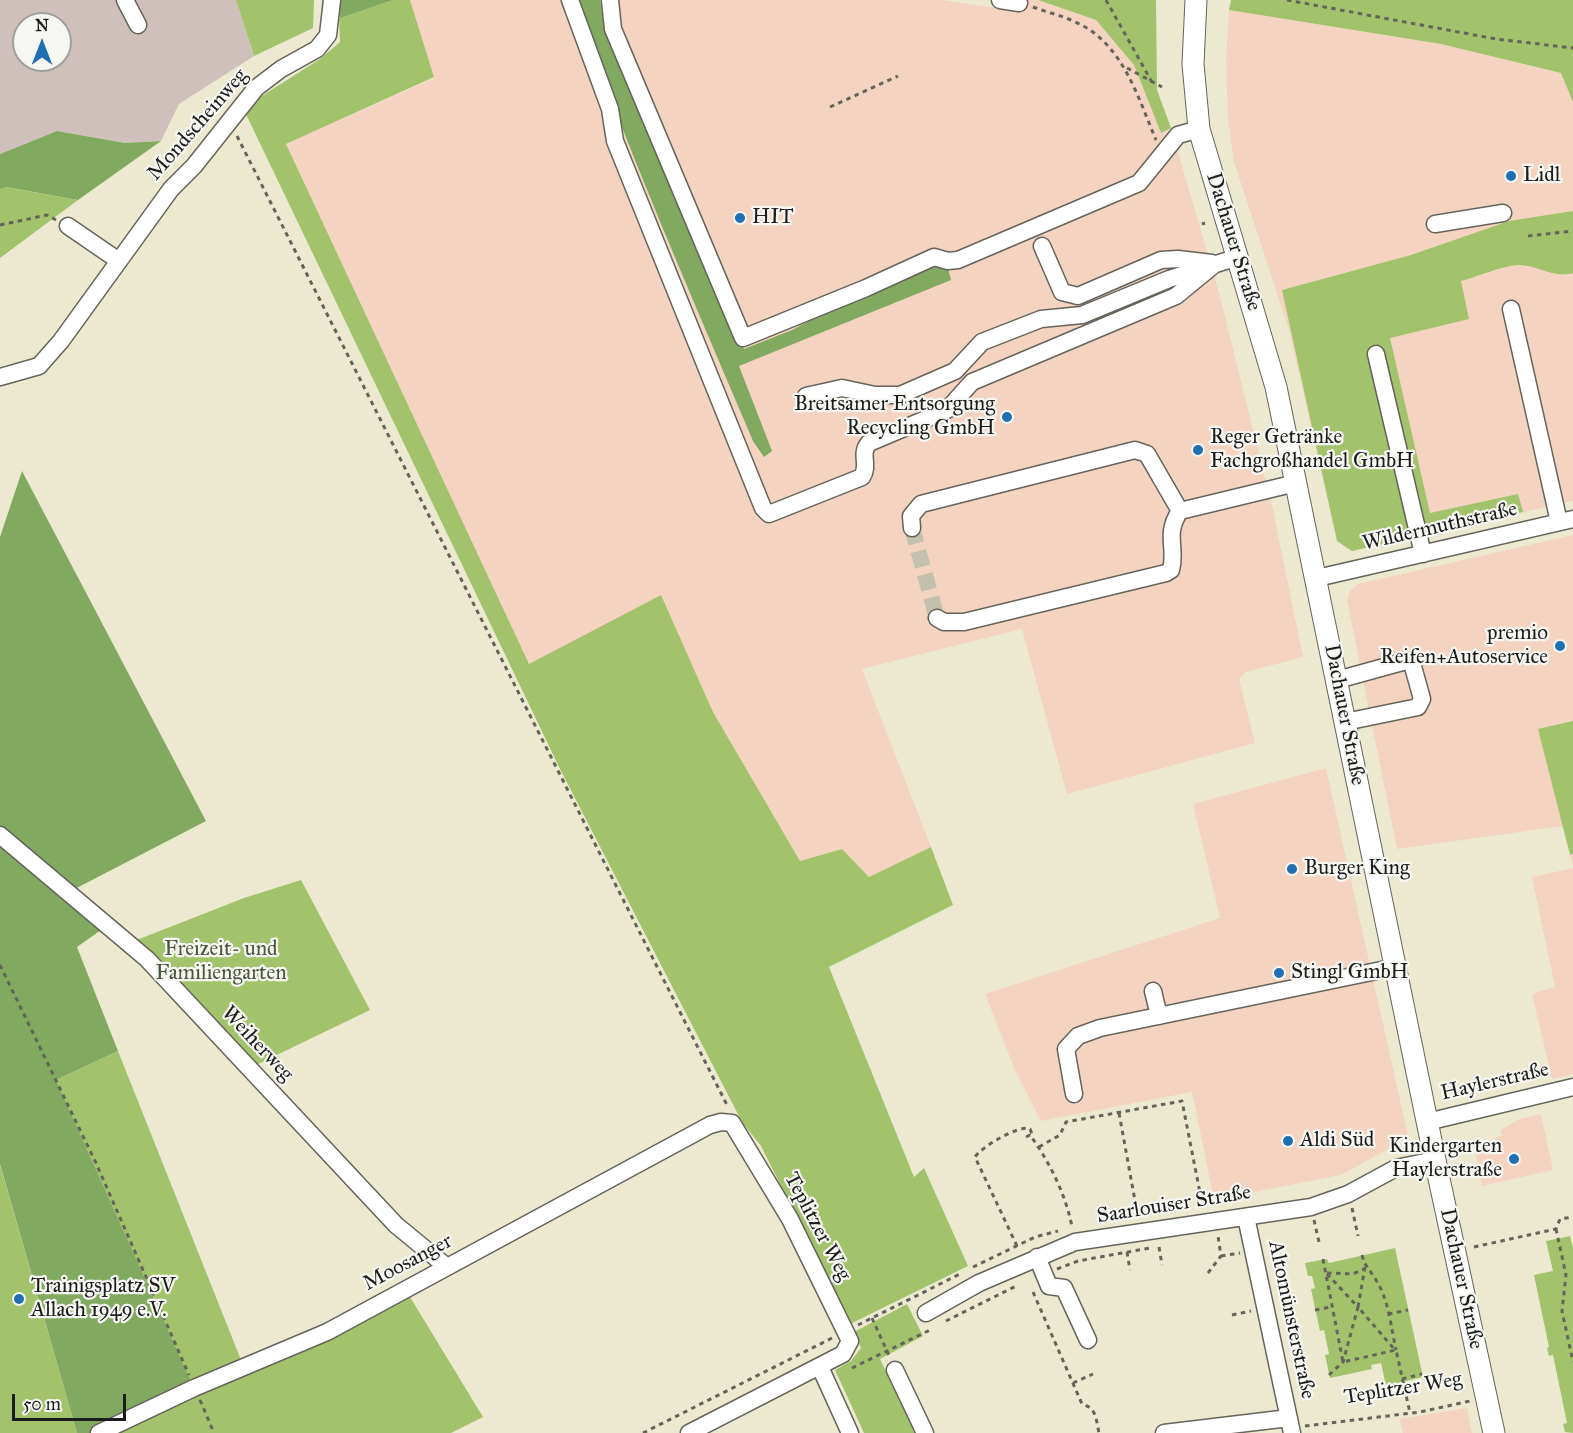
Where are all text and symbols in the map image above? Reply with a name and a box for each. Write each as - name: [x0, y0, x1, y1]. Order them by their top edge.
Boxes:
- north arrow: [12, 12, 72, 72]
- text: N: [35, 16, 49, 35]
- street label: Mondscheinweg: [143, 64, 253, 186]
- place label: Lidl: [1523, 163, 1560, 189]
- marker: Lidl: [1504, 169, 1518, 183]
- street label: Dachauer Straße: [1200, 170, 1266, 314]
- place label: HIT: [752, 205, 794, 231]
- marker: HIT: [733, 211, 747, 225]
- place label: Breitsamer Entsorgung Recycling GmbH: [794, 392, 995, 442]
- marker: Breitsamer Entsorgung Recycling GmbH: [1000, 410, 1014, 424]
- place label: Reger Getränke Fachgroßhandel GmbH: [1210, 425, 1414, 475]
- marker: Reger Getränke Fachgroßhandel GmbH: [1191, 443, 1205, 457]
- street label: Wildermuthstraße: [1360, 497, 1520, 557]
- place label: premio Reifen+Autoservice: [1380, 621, 1548, 671]
- marker: premio Reifen+Autoservice: [1553, 639, 1567, 653]
- street label: Dachauer Straße: [1318, 642, 1370, 788]
- place label: Burger King: [1304, 856, 1410, 882]
- marker: Burger King: [1285, 862, 1299, 876]
- park label: Freizeit- und Familiengarten: [155, 937, 287, 987]
- place label: Stingl GmbH: [1291, 960, 1409, 986]
- marker: Stingl GmbH: [1272, 966, 1286, 980]
- street label: Weiherweg: [216, 1001, 298, 1087]
- street label: Haylerstraße: [1438, 1057, 1552, 1107]
- place label: Aldi Süd: [1300, 1128, 1374, 1154]
- marker: Aldi Süd: [1281, 1134, 1295, 1148]
- place label: Kindergarten Haylerstraße: [1389, 1134, 1502, 1184]
- marker: Kindergarten Haylerstraße: [1507, 1152, 1521, 1166]
- street label: Teplitzer Weg: [778, 1169, 856, 1285]
- street label: Saarlouiser Straße: [1095, 1180, 1253, 1230]
- street label: Dachauer Straße: [1434, 1206, 1488, 1352]
- street label: Moosanger: [359, 1229, 457, 1297]
- street label: Altomünsterstraße: [1262, 1239, 1320, 1401]
- place label: Trainigsplatz SV Allach 1949 e.V.: [31, 1274, 175, 1324]
- marker: Trainigsplatz SV Allach 1949 e.V.: [12, 1292, 26, 1306]
- street label: Teplitzer Weg: [1342, 1367, 1464, 1411]
- scale bar: [15, 1382, 129, 1420]
- text: 50 m: [23, 1393, 61, 1415]

